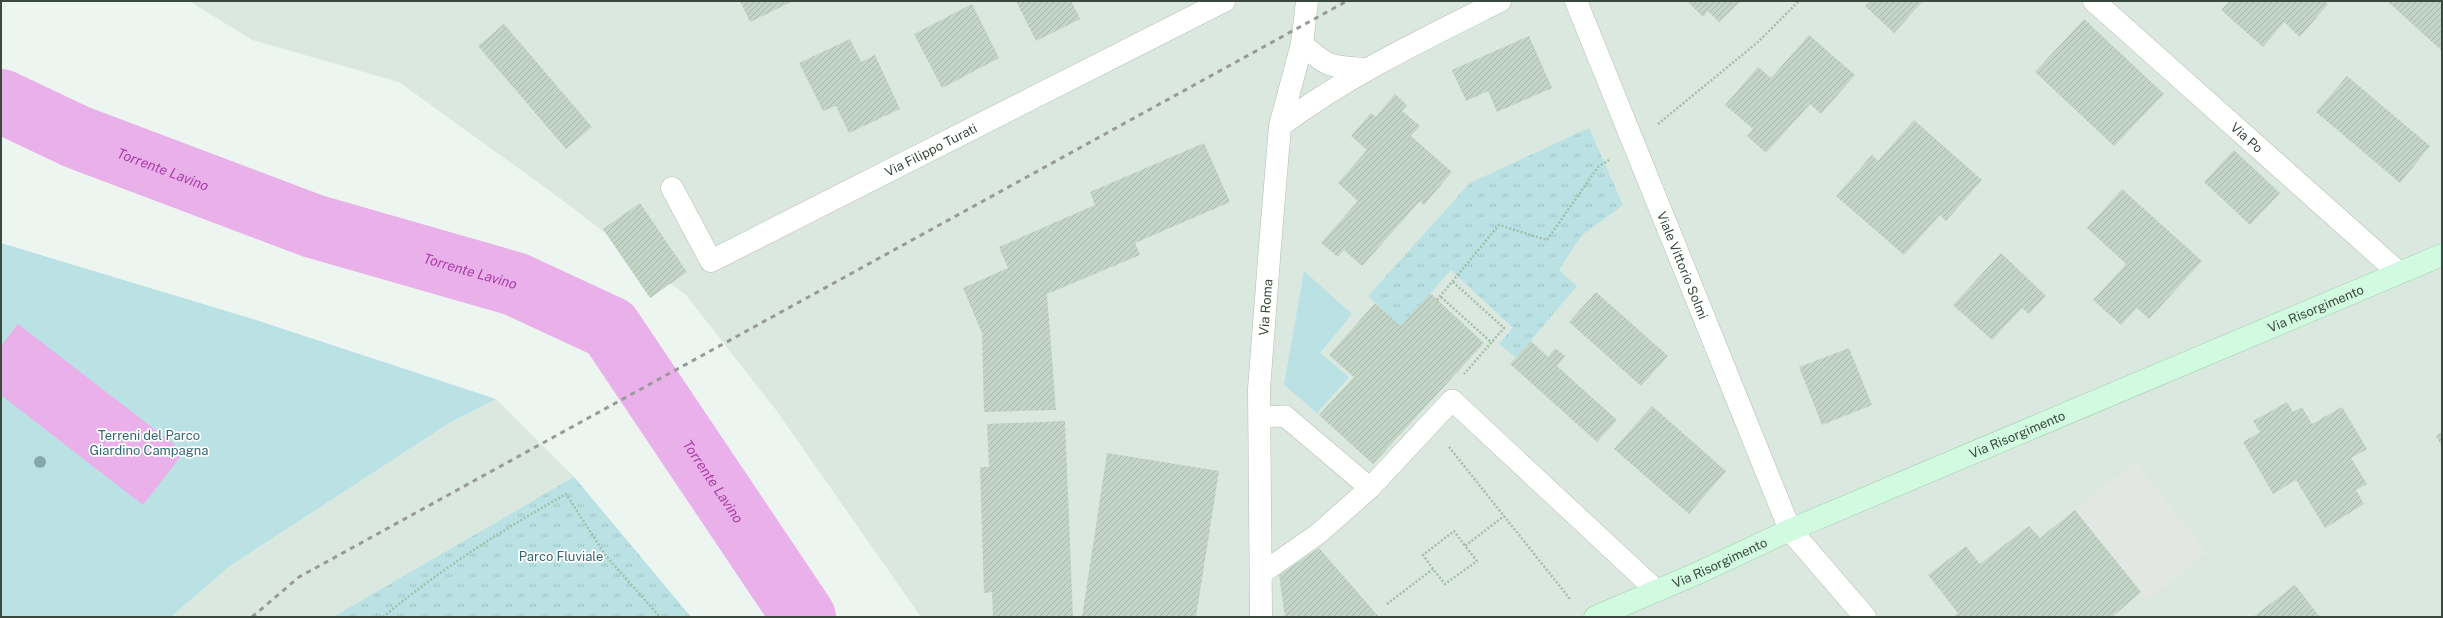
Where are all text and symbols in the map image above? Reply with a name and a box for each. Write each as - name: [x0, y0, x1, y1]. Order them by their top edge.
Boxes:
- street label: Via Po: [2228, 120, 2266, 156]
- street label: Via Filippo Turati: [882, 121, 979, 180]
- water label: Torrente Lavino: [115, 145, 211, 194]
- street label: Viale Vittorio Solmi: [1654, 209, 1711, 321]
- water label: Torrente Lavino: [422, 250, 519, 292]
- street label: Via Roma: [1256, 278, 1275, 336]
- street label: Via Risorgimento: [2266, 282, 2366, 336]
- street label: Via Risorgimento: [1967, 408, 2067, 462]
- park label: Terreni del Parco Giardino Campagna: [90, 428, 208, 458]
- water label: Torrente Lavino: [679, 437, 747, 526]
- street label: Via Risorgimento: [1670, 535, 1770, 591]
- park label: Parco Fluviale: [519, 549, 603, 564]

